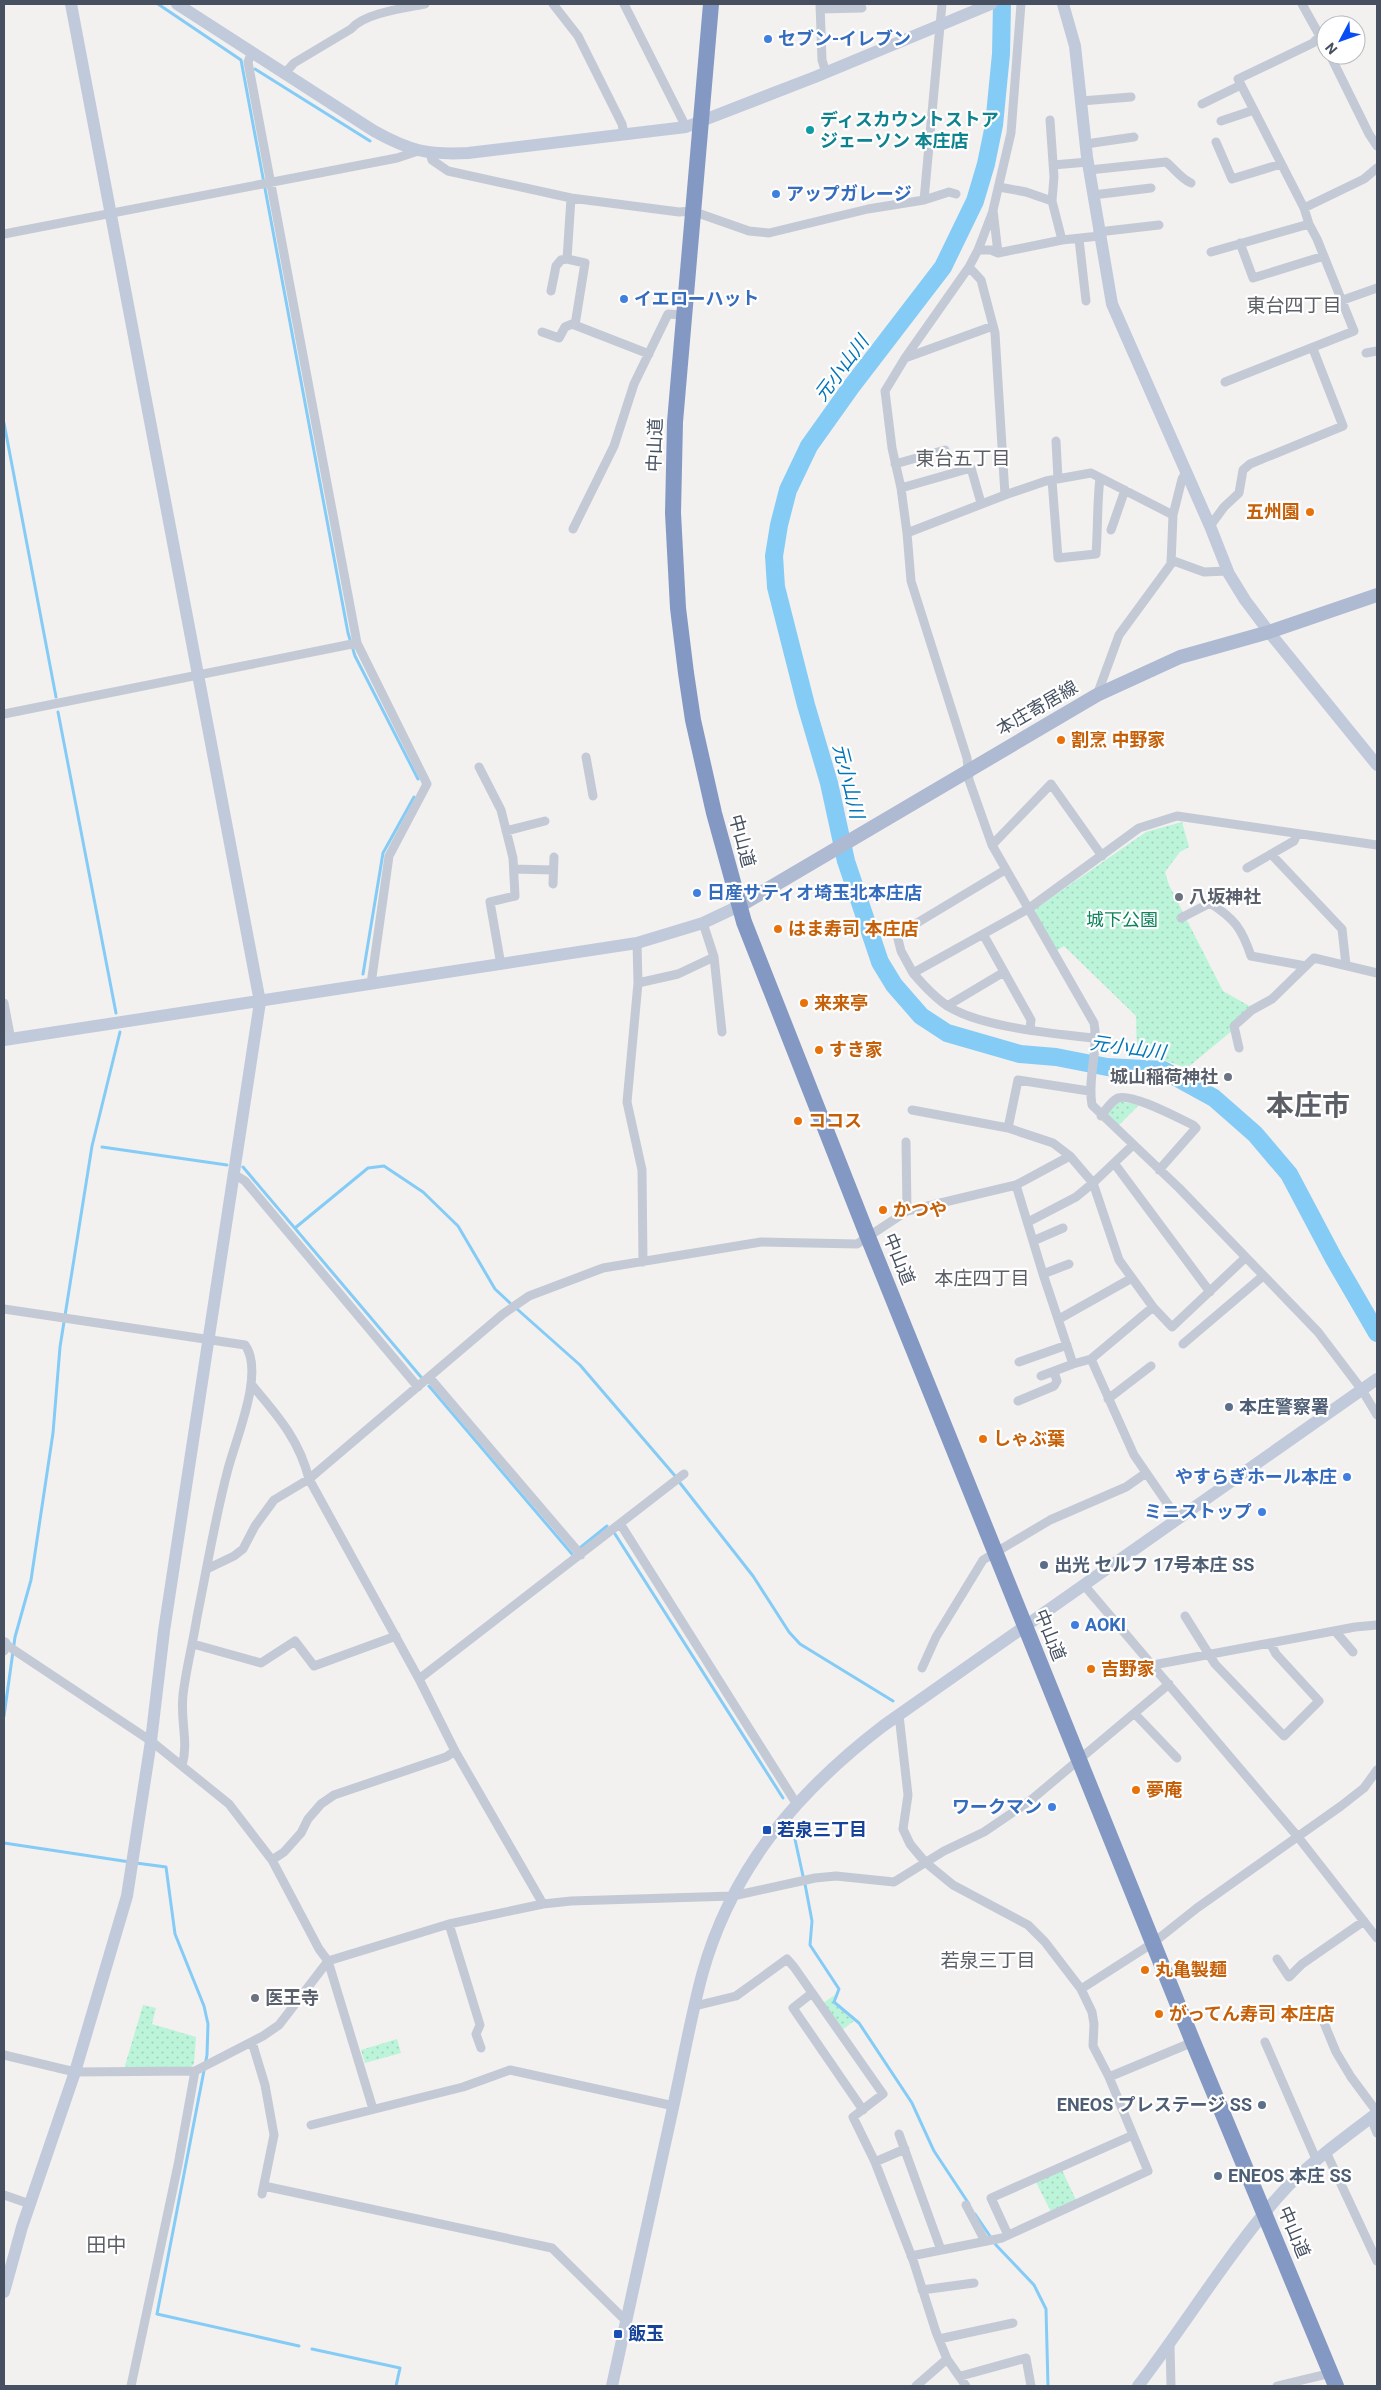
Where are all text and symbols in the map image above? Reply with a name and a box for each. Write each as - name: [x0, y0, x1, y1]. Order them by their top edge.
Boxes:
- north arrow: [1316, 15, 1366, 65]
- place label: セブン-イレブン: [778, 28, 911, 49]
- marker: セブン-イレブン: [762, 33, 774, 45]
- text: N: [1322, 40, 1340, 58]
- place label: ディスカウントストア ジェーソン 本庄店: [820, 109, 999, 151]
- marker: ディスカウントストア ジェーソン 本庄店: [804, 124, 816, 136]
- place label: アップガレージ: [786, 183, 912, 204]
- marker: アップガレージ: [770, 188, 782, 200]
- place label: イエローハット: [634, 288, 759, 309]
- marker: イエローハット: [618, 293, 630, 305]
- district label: 東台四丁目: [1246, 294, 1342, 317]
- water label: 元小山川: [809, 329, 875, 406]
- street label: 中山道: [643, 418, 666, 472]
- district label: 東台五丁目: [915, 447, 1011, 470]
- place label: 五州園: [1246, 501, 1300, 522]
- marker: 五州園: [1304, 506, 1316, 518]
- street label: 本庄寄居線: [993, 676, 1081, 739]
- place label: 割烹 中野家: [1071, 729, 1165, 750]
- marker: 割烹 中野家: [1055, 734, 1067, 746]
- water label: 元小山川: [828, 741, 869, 823]
- street label: 中山道: [725, 812, 760, 870]
- place label: 日産サティオ埼玉北本庄店: [707, 882, 922, 903]
- place label: 八坂神社: [1189, 886, 1261, 907]
- marker: 日産サティオ埼玉北本庄店: [691, 887, 703, 899]
- marker: 八坂神社: [1173, 891, 1185, 903]
- park label: 城下公園: [1086, 909, 1158, 930]
- place label: はま寿司 本庄店: [788, 918, 918, 939]
- marker: はま寿司 本庄店: [772, 923, 784, 935]
- place label: 来来亭: [814, 992, 868, 1013]
- marker: 来来亭: [798, 997, 810, 1009]
- water label: 元小山川: [1089, 1031, 1169, 1064]
- place label: すき家: [829, 1039, 883, 1060]
- marker: すき家: [813, 1044, 825, 1056]
- place label: 城山稲荷神社: [1110, 1066, 1218, 1087]
- marker: 城山稲荷神社: [1222, 1071, 1234, 1083]
- district label: 本庄市: [1266, 1089, 1350, 1122]
- place label: ココス: [808, 1110, 862, 1131]
- marker: ココス: [792, 1115, 804, 1127]
- place label: かつや: [893, 1199, 947, 1220]
- marker: かつや: [877, 1204, 889, 1216]
- street label: 中山道: [880, 1230, 919, 1288]
- district label: 本庄四丁目: [934, 1267, 1030, 1290]
- place label: 本庄警察署: [1239, 1396, 1329, 1417]
- marker: 本庄警察署: [1223, 1401, 1235, 1413]
- place label: しゃぶ葉: [993, 1428, 1065, 1449]
- marker: しゃぶ葉: [977, 1433, 989, 1445]
- place label: やすらぎホール本庄: [1175, 1466, 1337, 1487]
- marker: やすらぎホール本庄: [1341, 1471, 1353, 1483]
- place label: ミニストップ: [1144, 1501, 1252, 1522]
- marker: ミニストップ: [1256, 1506, 1268, 1518]
- place label: 出光 セルフ 17号本庄 SS: [1054, 1554, 1254, 1575]
- marker: 出光 セルフ 17号本庄 SS: [1038, 1559, 1050, 1571]
- street label: 中山道: [1031, 1606, 1070, 1664]
- place label: AOKI: [1085, 1614, 1126, 1635]
- marker: AOKI: [1069, 1619, 1081, 1631]
- place label: 吉野家: [1101, 1658, 1155, 1679]
- marker: 吉野家: [1085, 1663, 1097, 1675]
- place label: 夢庵: [1146, 1779, 1182, 1800]
- marker: 夢庵: [1130, 1784, 1142, 1796]
- place label: ワークマン: [952, 1796, 1042, 1817]
- marker: ワークマン: [1046, 1801, 1058, 1813]
- place label: 若泉三丁目: [777, 1819, 867, 1840]
- marker: 若泉三丁目: [761, 1824, 773, 1836]
- district label: 若泉三丁目: [940, 1949, 1036, 1972]
- place label: 丸亀製麺: [1155, 1959, 1227, 1980]
- marker: 丸亀製麺: [1139, 1964, 1151, 1976]
- place label: 医王寺: [265, 1987, 319, 2008]
- marker: 医王寺: [249, 1992, 261, 2004]
- place label: がってん寿司 本庄店: [1169, 2003, 1335, 2024]
- marker: がってん寿司 本庄店: [1153, 2008, 1165, 2020]
- place label: ENEOS プレステージ SS: [1057, 2094, 1252, 2115]
- marker: ENEOS プレステージ SS: [1256, 2099, 1268, 2111]
- place label: ENEOS 本庄 SS: [1228, 2165, 1352, 2186]
- marker: ENEOS 本庄 SS: [1212, 2170, 1224, 2182]
- street label: 中山道: [1274, 2203, 1315, 2261]
- district label: 田中: [86, 2233, 126, 2257]
- place label: 飯玉: [628, 2323, 664, 2344]
- marker: 飯玉: [612, 2328, 624, 2340]

